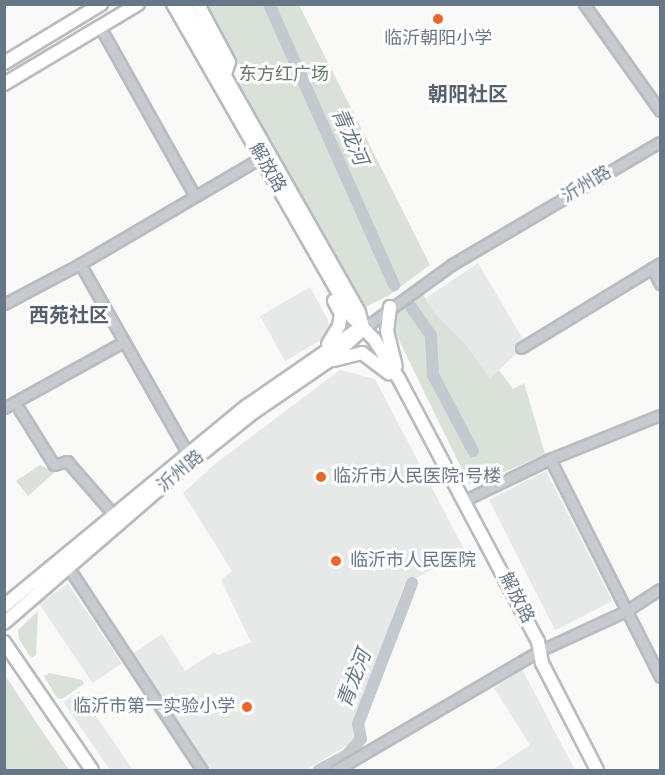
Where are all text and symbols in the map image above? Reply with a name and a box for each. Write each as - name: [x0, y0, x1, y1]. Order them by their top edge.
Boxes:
- marker: 临沂朝阳小学: [431, 12, 445, 26]
- place label: 临沂朝阳小学: [384, 28, 492, 50]
- park label: 东方红广场: [239, 64, 329, 86]
- district label: 朝阳社区: [428, 83, 508, 107]
- water label: 青龙河: [326, 105, 372, 169]
- street label: 解放路: [244, 139, 290, 197]
- street label: 沂州路: [558, 162, 616, 208]
- district label: 西苑社区: [29, 304, 109, 328]
- street label: 沂州路: [153, 446, 209, 498]
- place label: 临沂市人民医院1号楼: [333, 466, 501, 488]
- marker: 临沂市人民医院1号楼: [314, 470, 328, 484]
- place label: 临沂市人民医院: [350, 550, 476, 572]
- marker: 临沂市人民医院: [327, 552, 345, 570]
- street label: 解放路: [494, 569, 538, 627]
- water label: 青龙河: [333, 647, 377, 711]
- place label: 临沂市第一实验小学: [73, 696, 235, 718]
- marker: 临沂市第一实验小学: [240, 700, 254, 714]

